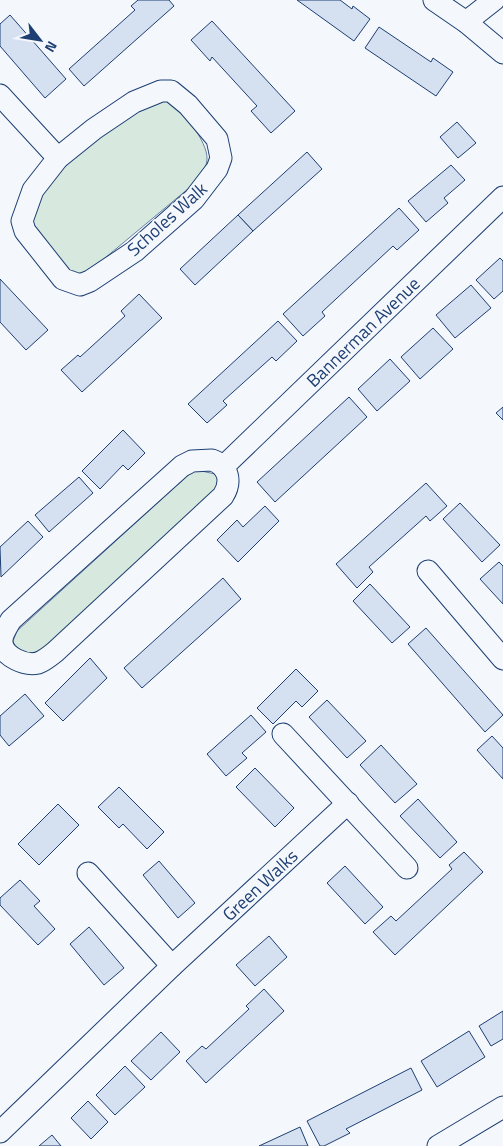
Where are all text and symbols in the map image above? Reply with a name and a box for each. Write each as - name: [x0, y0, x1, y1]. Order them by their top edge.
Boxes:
- north arrow: [15, 15, 65, 65]
- text: N: [40, 37, 63, 57]
- street label: Scholes Walk: [121, 175, 213, 262]
- street label: Bannerman Avenue: [300, 271, 426, 393]
- street label: Green Walks: [216, 843, 304, 927]

